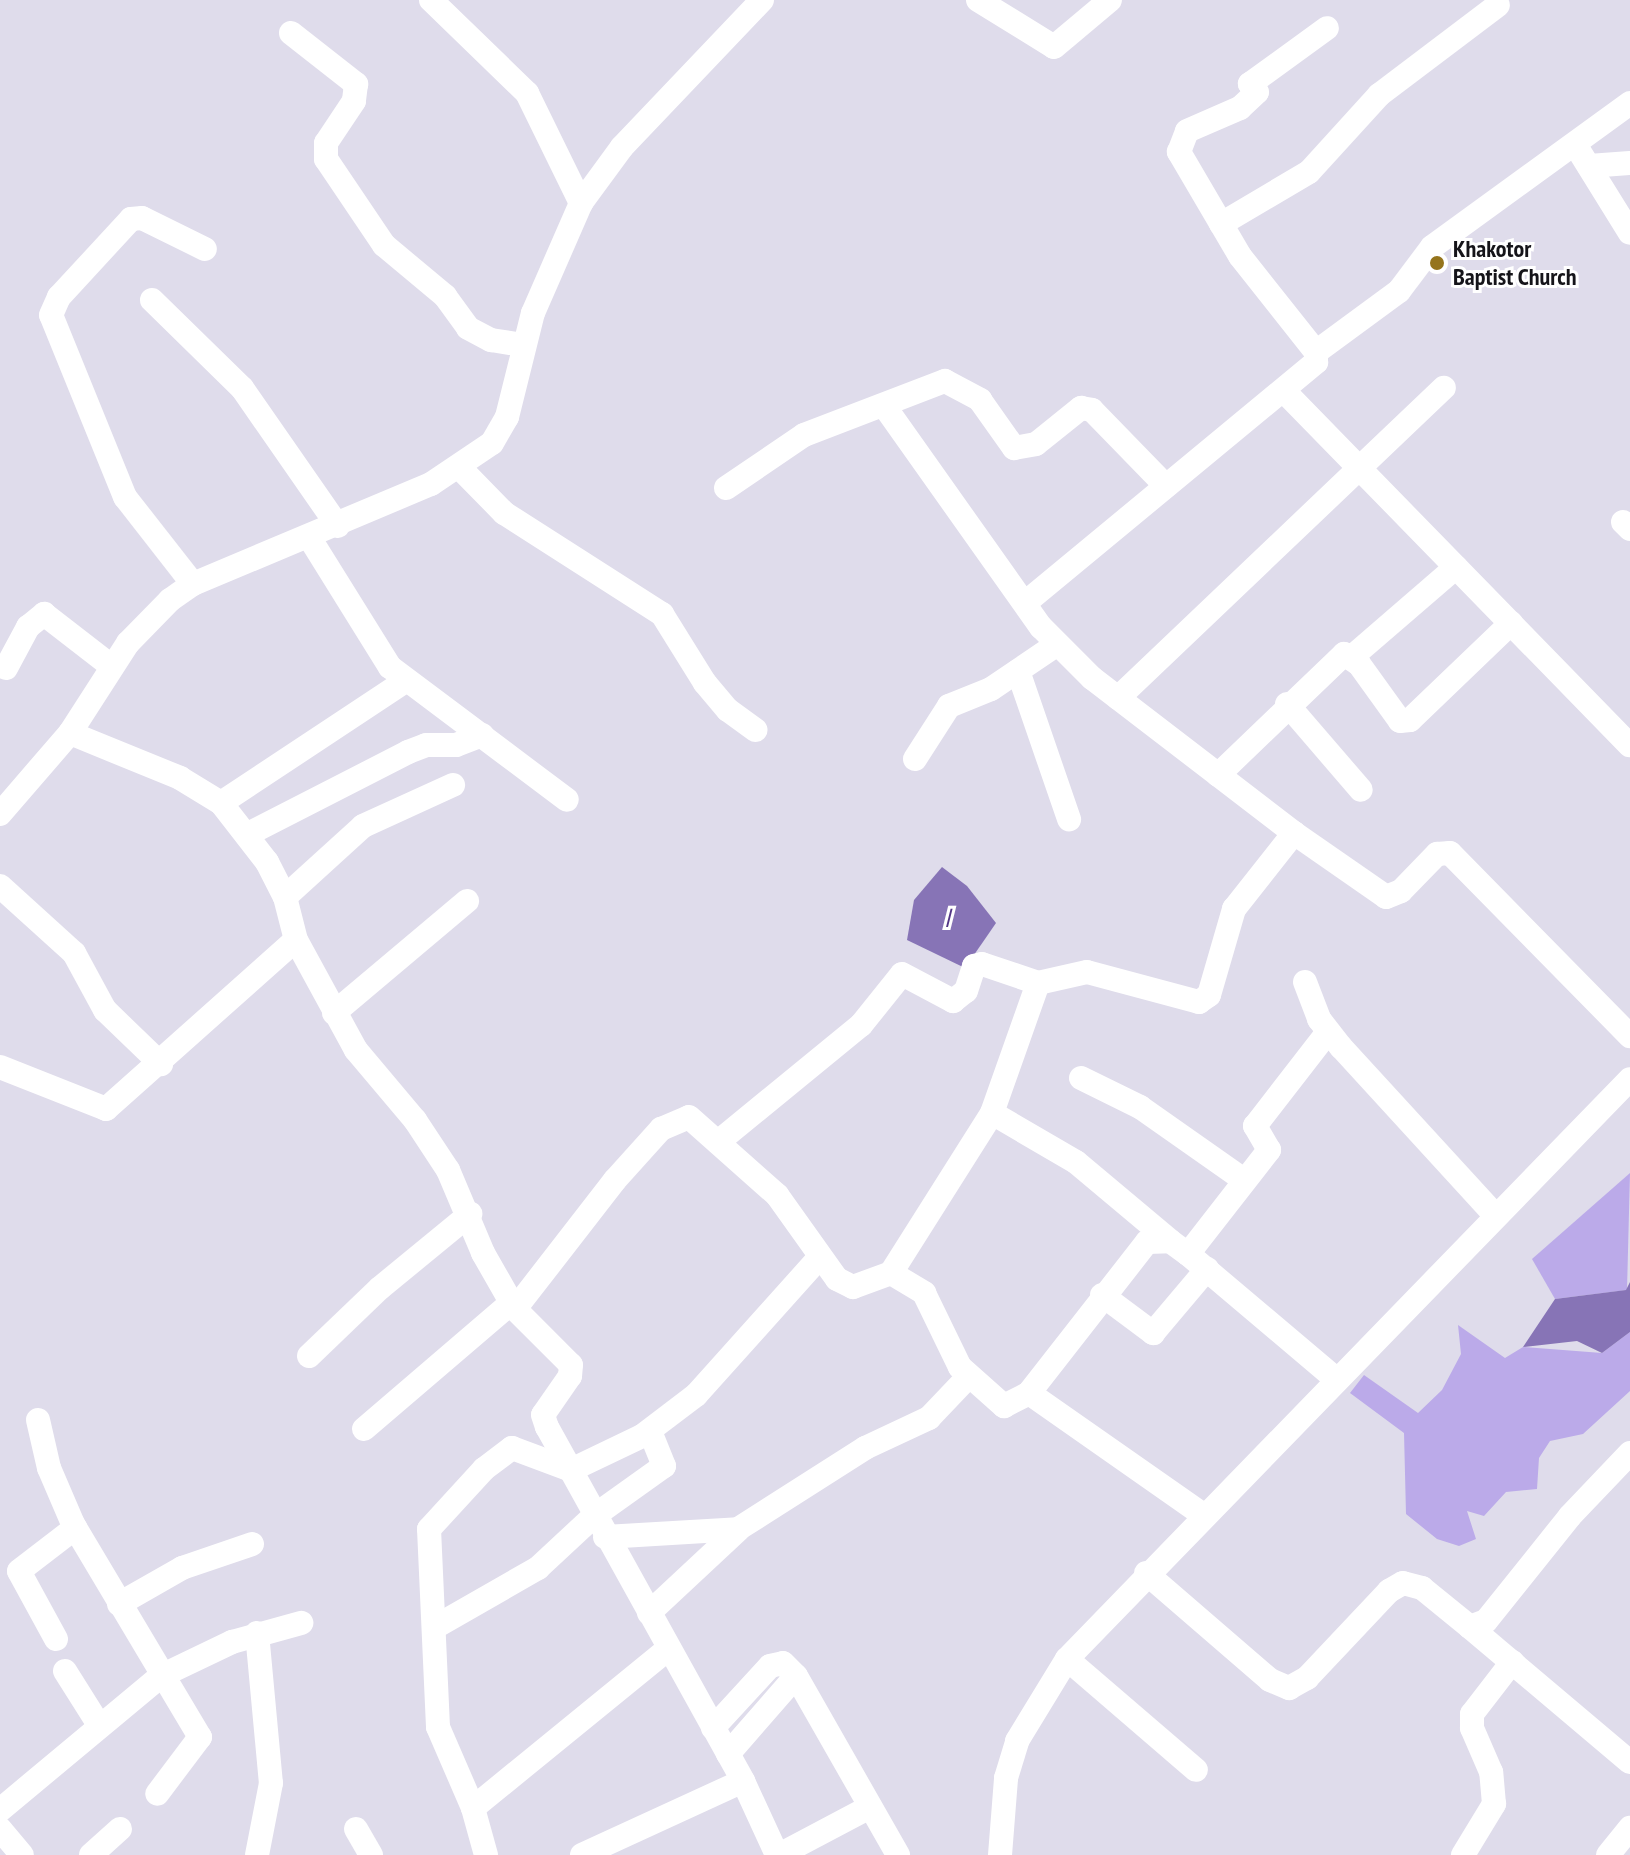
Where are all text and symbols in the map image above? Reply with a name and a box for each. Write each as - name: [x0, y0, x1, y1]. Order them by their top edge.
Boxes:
- place label: Khakotor Baptist Church: [1453, 235, 1577, 291]
- marker: Khakotor Baptist Church: [1428, 254, 1446, 272]
- water label: I: [944, 902, 950, 934]

